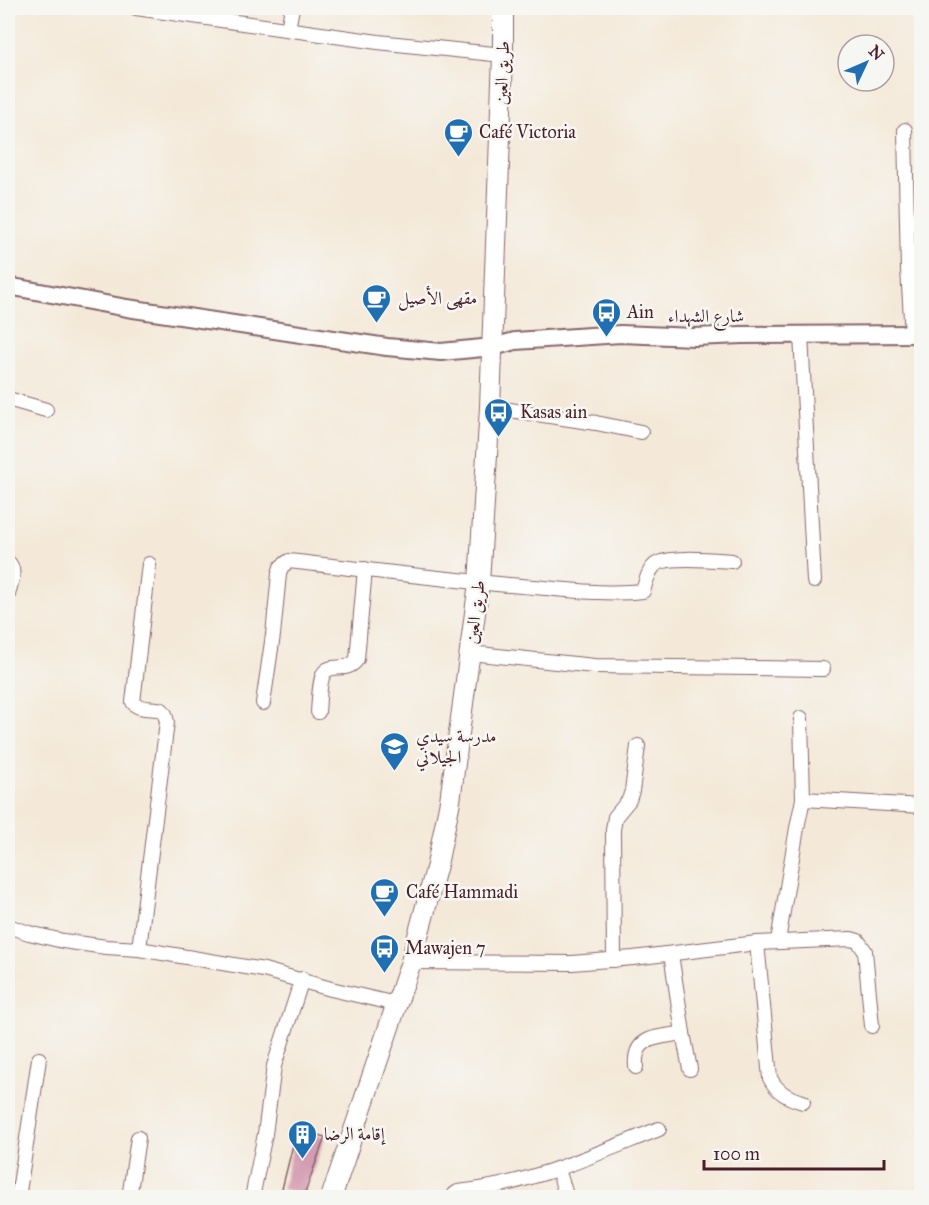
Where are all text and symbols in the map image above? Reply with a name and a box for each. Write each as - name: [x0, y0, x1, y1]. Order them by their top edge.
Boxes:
- north arrow: [836, 33, 896, 93]
- street label: طريق العين: [490, 41, 515, 105]
- text: N: [865, 41, 888, 65]
- cafe icon: Café Victoria: [442, 116, 474, 158]
- place label: Café Victoria: [479, 121, 576, 143]
- cafe icon: مقهى الأصيل: [361, 282, 393, 324]
- place label: مقهى الأصيل: [398, 285, 477, 311]
- bus stop icon: Ain: [590, 296, 622, 338]
- place label: Ain: [626, 301, 654, 323]
- street label: شارع الشهداء: [668, 305, 744, 331]
- bus stop icon: Kasas ain: [483, 396, 515, 438]
- place label: Kasas ain: [520, 401, 588, 423]
- street label: طريق العين: [460, 579, 491, 645]
- place label: مدرسة سيدي الجيلاني: [416, 725, 496, 772]
- school or university icon: مدرسة سيدي الجيلاني: [379, 730, 411, 772]
- cafe icon: Café Hammadi: [369, 876, 401, 918]
- place label: Café Hammadi: [406, 881, 518, 903]
- bus stop icon: Mawajen 7: [368, 932, 400, 974]
- place label: Mawajen 7: [405, 937, 486, 959]
- building icon: إقامة الرضا: [287, 1118, 319, 1160]
- place label: إقامة الرضا: [324, 1123, 386, 1145]
- scale bar: [704, 1133, 884, 1171]
- text: 100 m: [713, 1143, 760, 1165]

